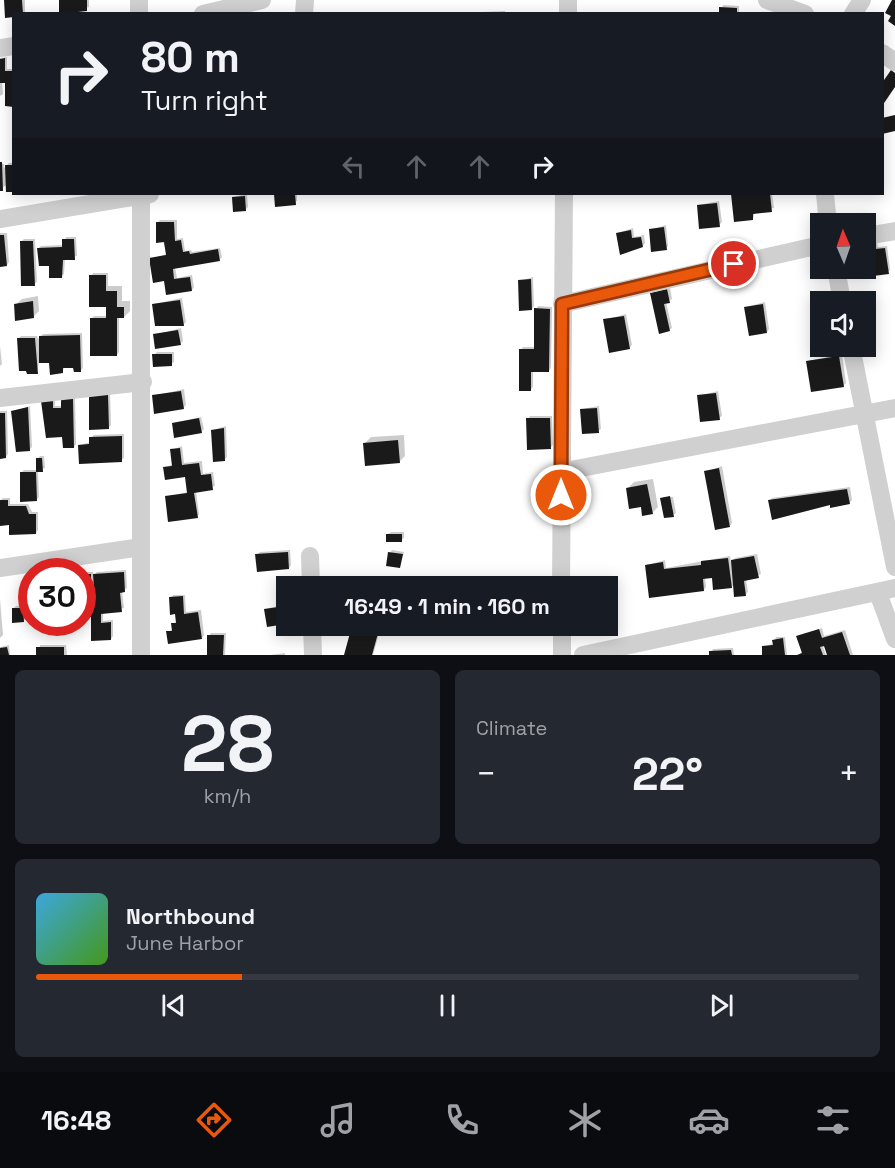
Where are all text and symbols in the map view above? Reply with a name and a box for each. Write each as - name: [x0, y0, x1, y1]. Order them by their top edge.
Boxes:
- text: 80 m: [141, 31, 240, 84]
- icon: right: [42, 36, 120, 114]
- text: Turn right: [141, 83, 268, 118]
- icon: left: [337, 150, 370, 183]
- icon: ahead: [400, 150, 433, 183]
- icon: ahead: [463, 150, 496, 183]
- icon: right: [526, 150, 559, 183]
- north arrow: [810, 213, 876, 279]
- map controls: [810, 213, 876, 357]
- pin: [708, 238, 759, 289]
- icon: arrive: [717, 247, 750, 280]
- button: sound: [810, 291, 876, 357]
- position arrow: [529, 463, 593, 527]
- speed limit sign: 30: [18, 558, 96, 636]
- text: 16:49 · 1 min · 160 m: [344, 592, 550, 620]
- text: 28: [181, 694, 274, 794]
- text: Climate: [476, 715, 547, 741]
- text: 22°: [632, 746, 703, 803]
- text: −: [476, 753, 496, 795]
- text: +: [839, 753, 859, 795]
- text: km/h: [204, 783, 251, 809]
- text: Northbound: [126, 902, 255, 930]
- text: June Harbor: [126, 930, 244, 956]
- icon: previous: [157, 989, 190, 1022]
- icon: pause: [431, 989, 464, 1022]
- icon: next: [705, 989, 738, 1022]
- icon: directions: [193, 1099, 235, 1141]
- icon: music: [317, 1099, 359, 1141]
- icon: phone: [441, 1099, 483, 1141]
- icon: climate: [564, 1099, 606, 1141]
- icon: car: [688, 1099, 730, 1141]
- icon: filters: [812, 1099, 854, 1141]
- text: 16:48: [41, 1103, 111, 1138]

